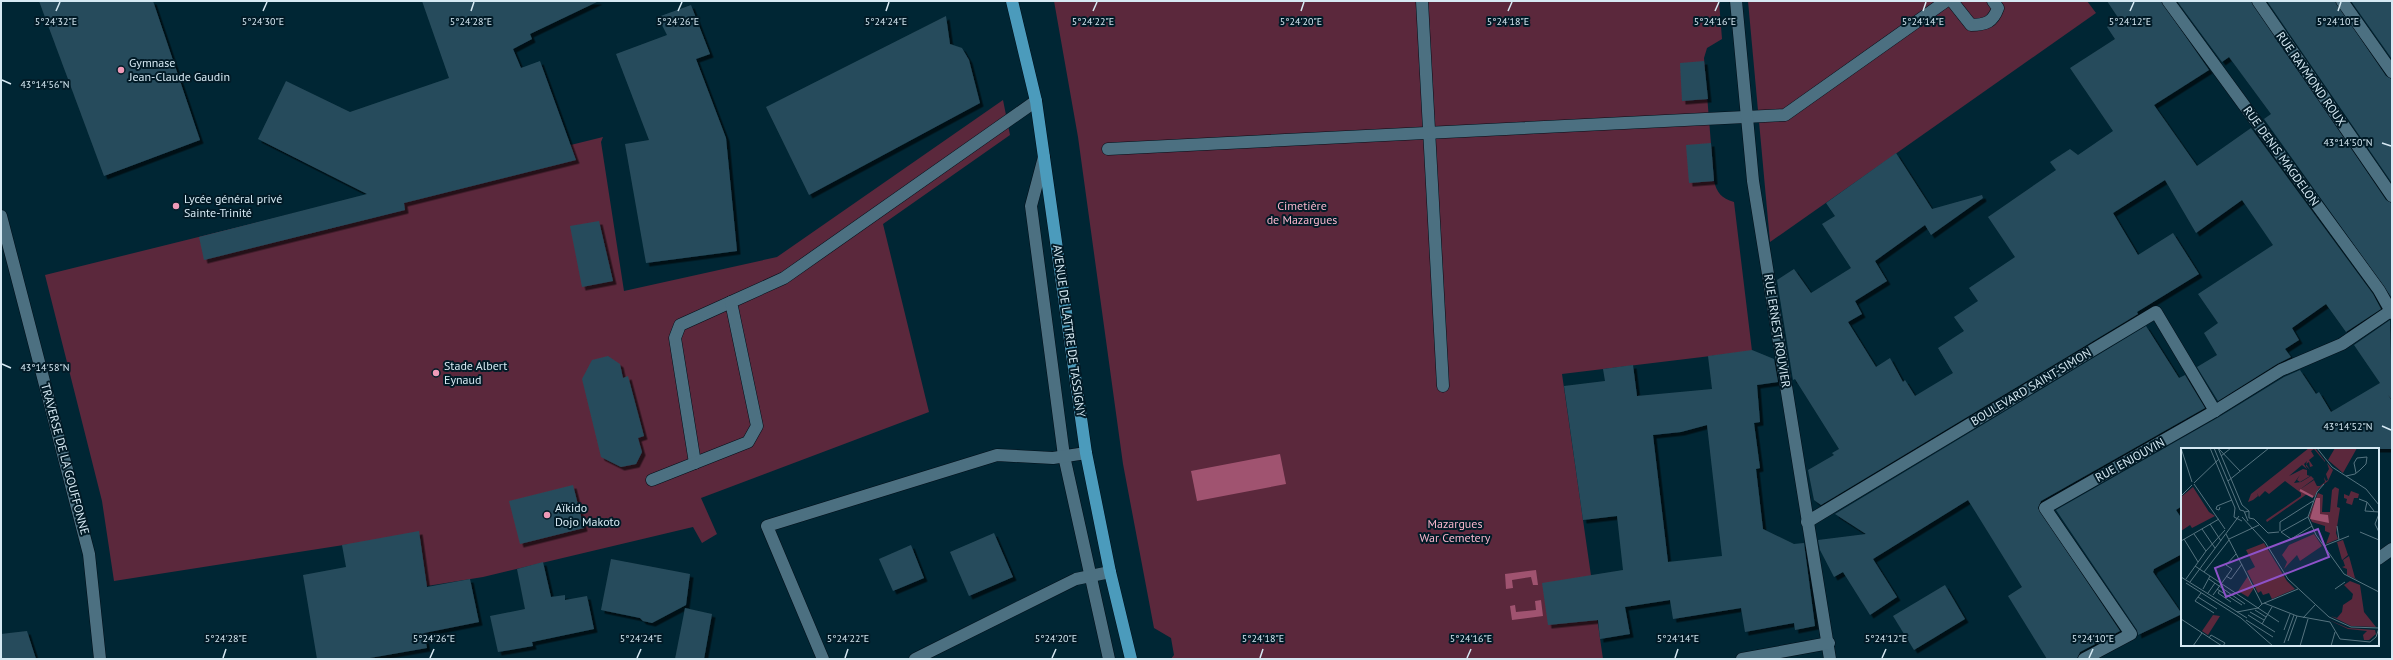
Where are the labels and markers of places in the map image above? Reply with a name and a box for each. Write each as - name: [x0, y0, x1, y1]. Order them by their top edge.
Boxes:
- place label: Gymnase Jean-Claude Gaudin: [128, 55, 230, 84]
- marker: Gymnase Jean-Claude Gaudin: [116, 65, 126, 75]
- place label: Lycée général privé Sainte-Trinité: [184, 191, 282, 220]
- marker: Lycée général privé Sainte-Trinité: [171, 201, 181, 211]
- place label: Stade Albert Eynaud: [444, 358, 507, 387]
- marker: Stade Albert Eynaud: [431, 368, 441, 378]
- place label: Aïkido Dojo Makoto: [555, 500, 620, 529]
- marker: Aïkido Dojo Makoto: [542, 510, 552, 520]

